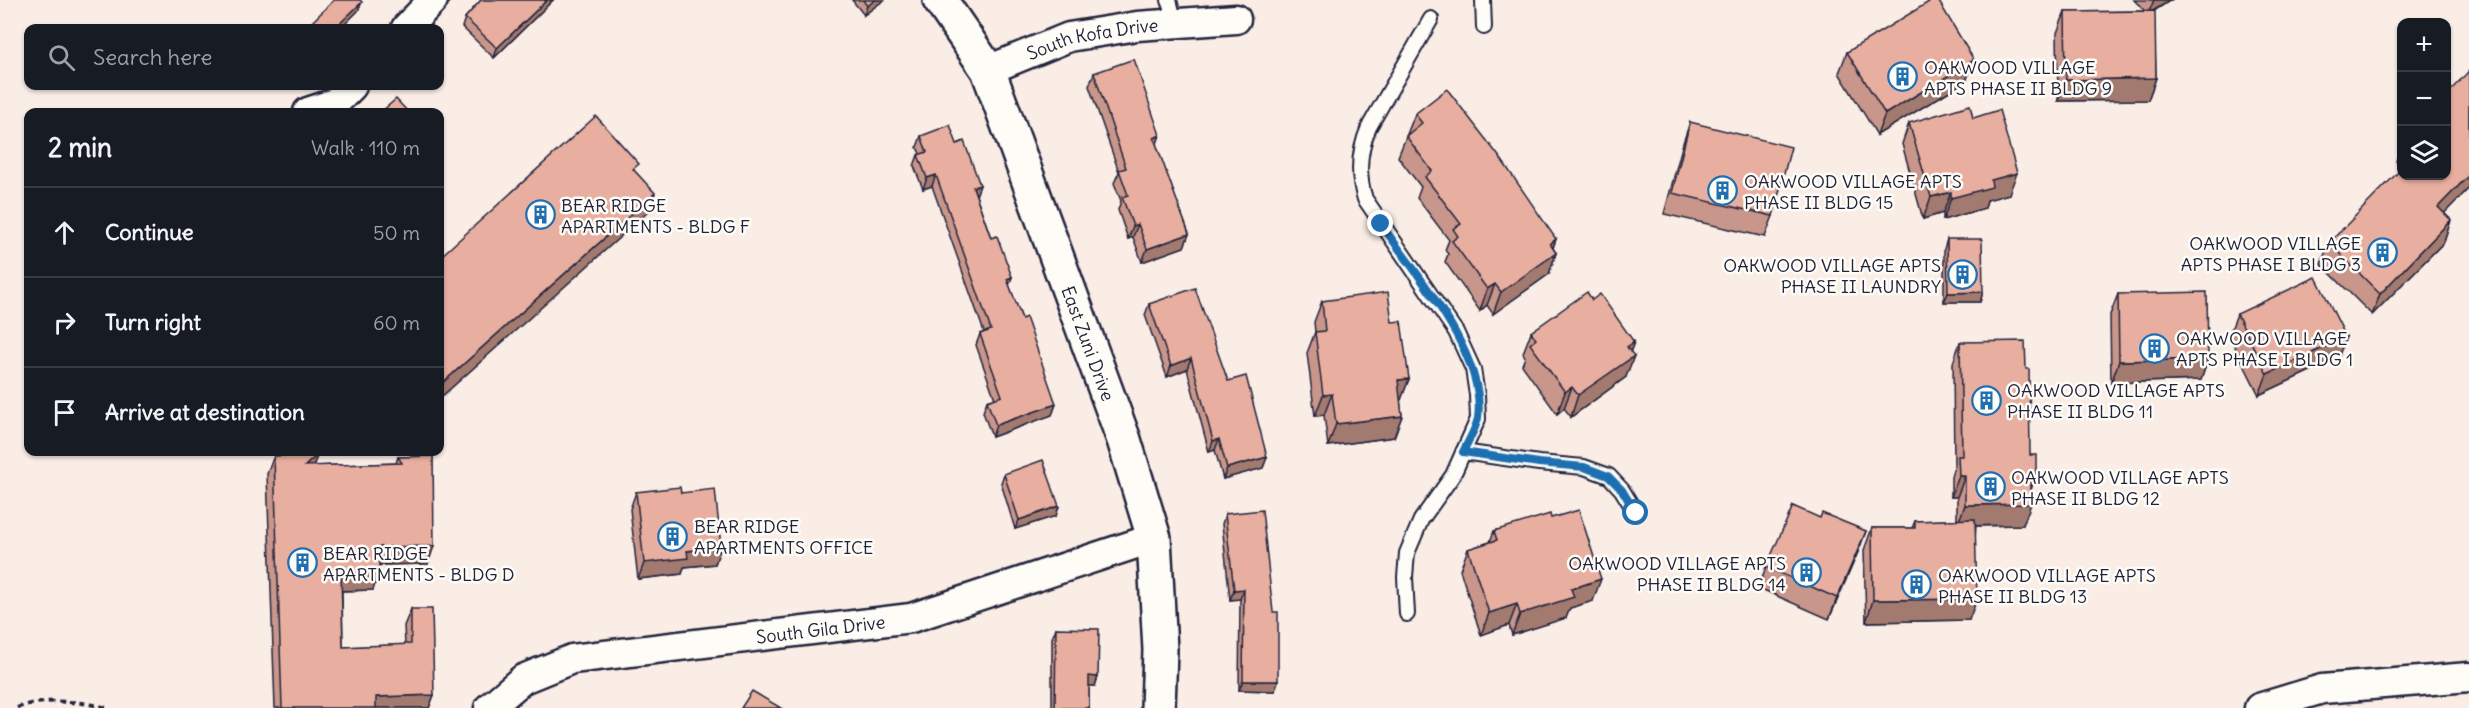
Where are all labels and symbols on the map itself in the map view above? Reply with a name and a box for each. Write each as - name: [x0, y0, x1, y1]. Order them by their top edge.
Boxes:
- street label: South Kofa Drive: [1023, 13, 1159, 65]
- place label: OAKWOOD VILLAGE APTS PHASE II BLDG 9: [1924, 56, 2112, 100]
- building icon: OAKWOOD VILLAGE APTS PHASE II BLDG 9: [1887, 61, 1919, 93]
- place label: OAKWOOD VILLAGE APTS PHASE II BLDG 15: [1744, 170, 1962, 214]
- building icon: OAKWOOD VILLAGE APTS PHASE II BLDG 15: [1707, 175, 1739, 207]
- place label: BEAR RIDGE APARTMENTS - BLDG F: [561, 194, 750, 238]
- building icon: BEAR RIDGE APARTMENTS - BLDG F: [524, 199, 556, 231]
- route end: [1367, 210, 1393, 236]
- place label: OAKWOOD VILLAGE APTS PHASE I BLDG 3: [2181, 232, 2361, 276]
- building icon: OAKWOOD VILLAGE APTS PHASE I BLDG 3: [2366, 237, 2398, 269]
- place label: OAKWOOD VILLAGE APTS PHASE II LAUNDRY: [1723, 254, 1941, 298]
- building icon: OAKWOOD VILLAGE APTS PHASE II LAUNDRY: [1946, 259, 1978, 291]
- street label: East Zuni Drive: [1057, 283, 1120, 404]
- place label: OAKWOOD VILLAGE APTS PHASE I BLDG 1: [2176, 327, 2353, 371]
- building icon: OAKWOOD VILLAGE APTS PHASE I BLDG 1: [2139, 332, 2171, 364]
- place label: OAKWOOD VILLAGE APTS PHASE II BLDG 11: [2007, 379, 2225, 423]
- building icon: OAKWOOD VILLAGE APTS PHASE II BLDG 11: [1970, 384, 2002, 416]
- place label: OAKWOOD VILLAGE APTS PHASE II BLDG 12: [2011, 466, 2229, 510]
- building icon: OAKWOOD VILLAGE APTS PHASE II BLDG 12: [1974, 471, 2006, 503]
- route start: [1622, 499, 1648, 525]
- place label: BEAR RIDGE APARTMENTS OFFICE: [694, 515, 873, 559]
- building icon: BEAR RIDGE APARTMENTS OFFICE: [657, 520, 689, 552]
- place label: BEAR RIDGE APARTMENTS - BLDG D: [323, 542, 515, 586]
- building icon: BEAR RIDGE APARTMENTS - BLDG D: [286, 547, 318, 579]
- place label: OAKWOOD VILLAGE APTS PHASE II BLDG 14: [1568, 552, 1786, 596]
- building icon: OAKWOOD VILLAGE APTS PHASE II BLDG 14: [1791, 557, 1823, 589]
- place label: OAKWOOD VILLAGE APTS PHASE II BLDG 13: [1938, 564, 2156, 608]
- building icon: OAKWOOD VILLAGE APTS PHASE II BLDG 13: [1901, 569, 1933, 601]
- street label: South Gila Drive: [755, 610, 886, 648]

